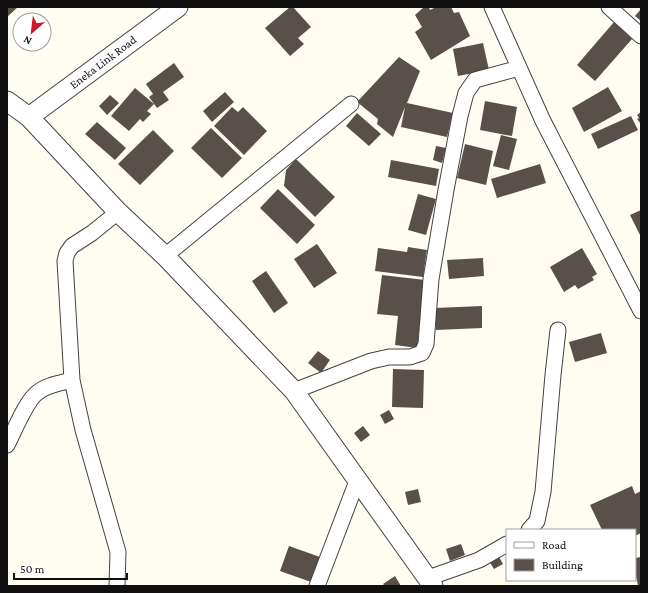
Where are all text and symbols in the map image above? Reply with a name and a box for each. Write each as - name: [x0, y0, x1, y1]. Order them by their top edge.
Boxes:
- north arrow: [12, 12, 52, 52]
- street label: Eneka Link Road: [67, 32, 140, 92]
- text: N: [21, 34, 33, 48]
- legend: [506, 529, 636, 581]
- text: Road: [542, 538, 567, 552]
- scale bar: [14, 555, 127, 581]
- text: Building: [542, 558, 583, 572]
- text: 50 m: [20, 562, 45, 576]

